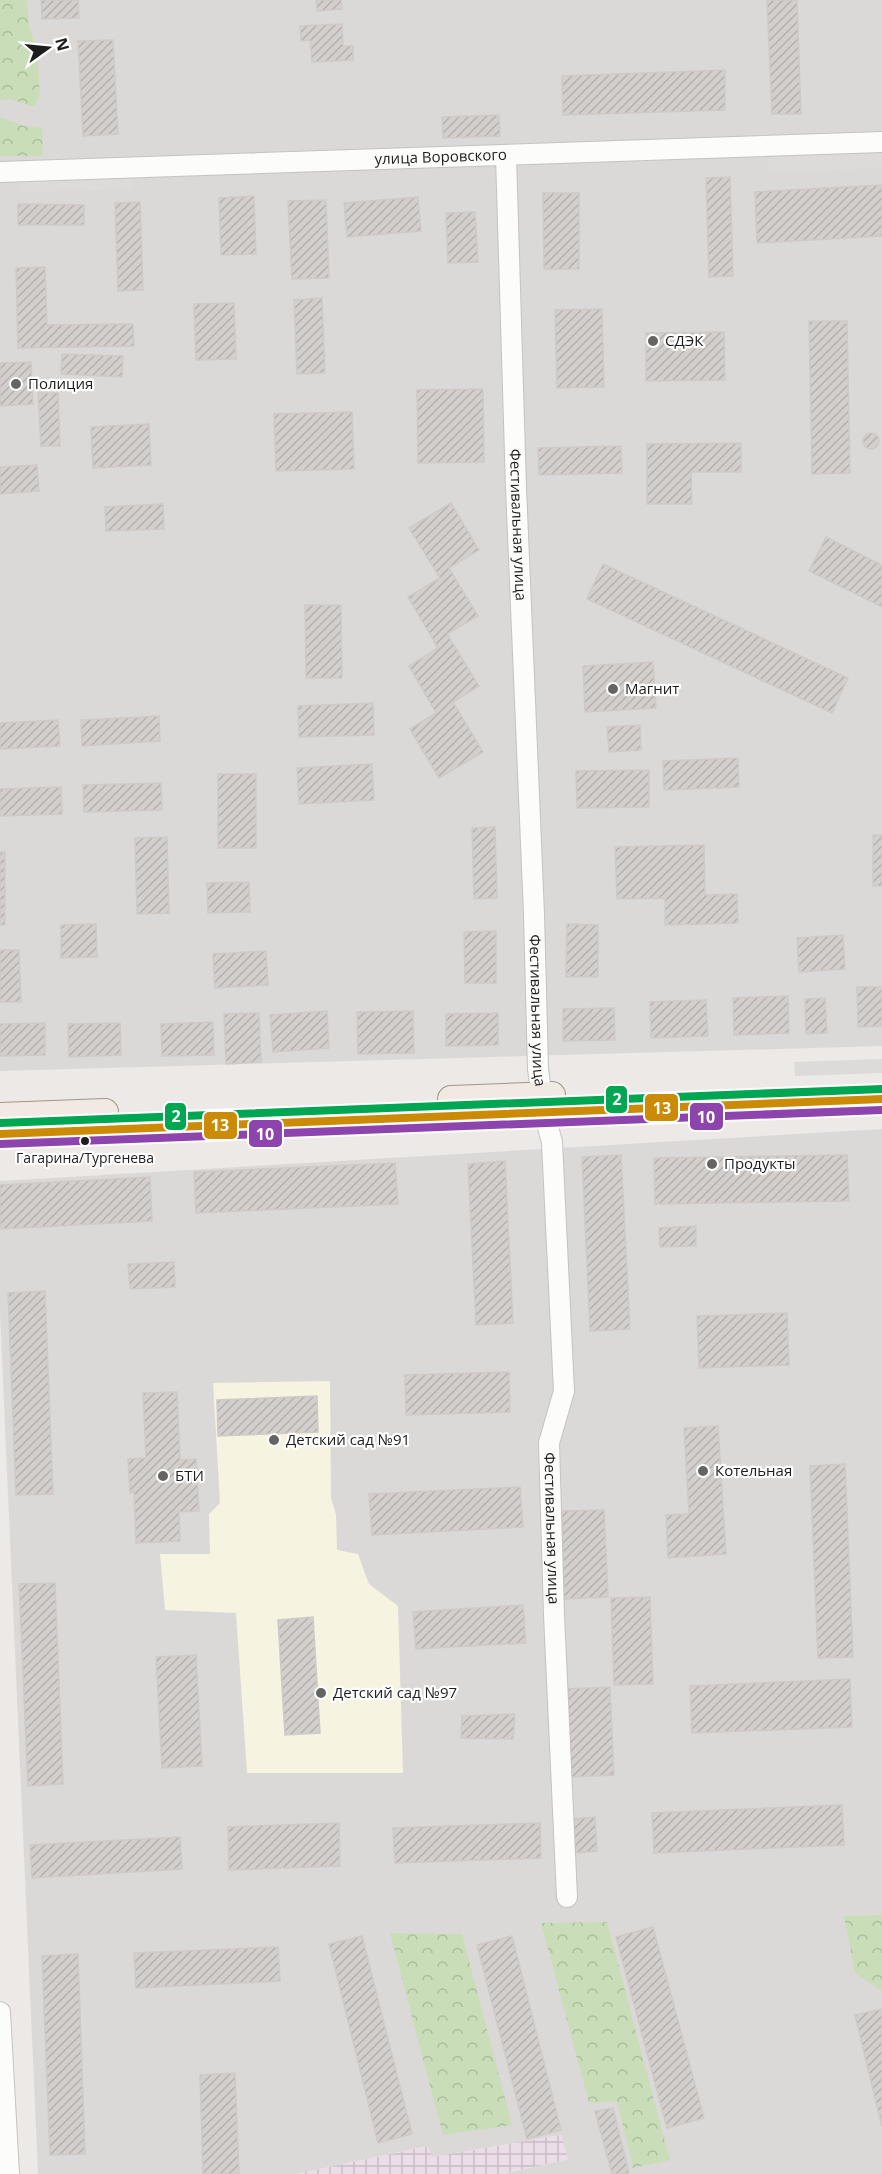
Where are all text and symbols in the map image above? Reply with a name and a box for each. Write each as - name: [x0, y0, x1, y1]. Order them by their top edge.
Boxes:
- north arrow: [18, 18, 78, 78]
- text: N: [50, 35, 75, 53]
- street label: улица Воровского: [374, 144, 507, 168]
- place label: СДЭК: [665, 330, 704, 350]
- marker: СДЭК: [646, 334, 660, 348]
- place label: Полиция: [28, 373, 93, 393]
- marker: Полиция: [9, 377, 23, 391]
- street label: Фестивальная улица: [506, 449, 532, 601]
- place label: Магнит: [625, 678, 679, 698]
- marker: Магнит: [606, 682, 620, 696]
- street label: Фестивальная улица: [526, 934, 551, 1088]
- line badge: 2: [605, 1085, 628, 1114]
- text: 2: [612, 1088, 622, 1110]
- line badge: 13: [644, 1093, 679, 1122]
- text: 13: [653, 1097, 671, 1119]
- line badge: 2: [164, 1102, 187, 1131]
- line badge: 10: [689, 1102, 724, 1131]
- text: 2: [171, 1105, 181, 1127]
- text: 10: [697, 1106, 715, 1128]
- line badge: 13: [203, 1111, 238, 1140]
- text: 13: [211, 1114, 229, 1136]
- line badge: 10: [248, 1119, 283, 1148]
- text: 10: [256, 1123, 274, 1145]
- marker: Гагарина/Тургенева: [79, 1135, 91, 1147]
- place label: Гагарина/Тургенева: [16, 1148, 154, 1167]
- place label: Продукты: [724, 1153, 796, 1173]
- marker: Продукты: [705, 1157, 719, 1171]
- place label: Детский сад №91: [286, 1429, 410, 1449]
- marker: Детский сад №91: [267, 1433, 281, 1447]
- street label: Фестивальная улица: [540, 1452, 565, 1605]
- place label: Котельная: [715, 1460, 792, 1480]
- marker: Котельная: [696, 1464, 710, 1478]
- place label: БТИ: [175, 1465, 204, 1485]
- marker: БТИ: [156, 1469, 170, 1483]
- place label: Детский сад №97: [333, 1682, 457, 1702]
- marker: Детский сад №97: [314, 1686, 328, 1700]

